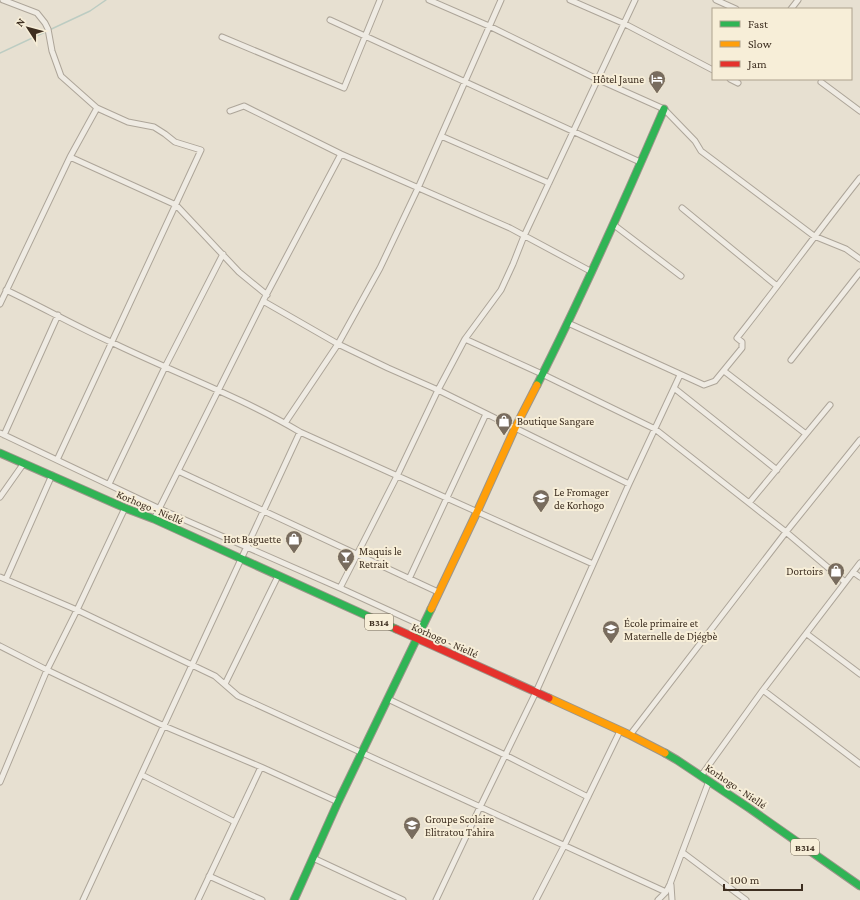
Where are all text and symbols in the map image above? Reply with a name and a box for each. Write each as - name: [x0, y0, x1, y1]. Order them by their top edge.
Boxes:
- north arrow: [8, 8, 48, 48]
- legend: [712, 8, 852, 80]
- text: N: [13, 15, 27, 29]
- text: Fast: [748, 17, 769, 31]
- text: Slow: [748, 37, 772, 51]
- text: Jam: [747, 57, 767, 71]
- hotel icon: Hôtel Jaune: [647, 69, 667, 94]
- place label: Hôtel Jaune: [593, 73, 644, 86]
- shop icon: Boutique Sangare: [494, 411, 514, 436]
- place label: Boutique Sangare: [517, 415, 594, 428]
- place label: Le Fromager de Korhogo: [554, 486, 609, 512]
- street label: Korhogo - Niellé: [114, 488, 185, 527]
- school or university icon: Le Fromager de Korhogo: [531, 488, 551, 513]
- shop icon: Hot Baguette: [284, 529, 304, 554]
- place label: Hot Baguette: [223, 533, 281, 546]
- place label: Maquis le Retrait: [359, 545, 402, 570]
- bar icon: Maquis le Retrait: [336, 547, 356, 572]
- shop icon: Dortoirs: [826, 561, 846, 586]
- place label: Dortoirs: [786, 565, 823, 577]
- road number: B314: [365, 614, 393, 630]
- place label: École primaire et Maternelle de Djégbè: [624, 617, 717, 643]
- school or university icon: École primaire et Maternelle de Djégbè: [601, 619, 621, 644]
- street label: Korhogo - Niellé: [410, 620, 480, 661]
- street label: Korhogo - Niellé: [703, 761, 769, 812]
- place label: Groupe Scolaire Elitratou Tahira: [425, 813, 494, 838]
- school or university icon: Groupe Scolaire Elitratou Tahira: [402, 815, 422, 840]
- road number: B314: [791, 839, 819, 855]
- scale bar: [724, 866, 802, 892]
- text: 100 m: [730, 873, 760, 887]

